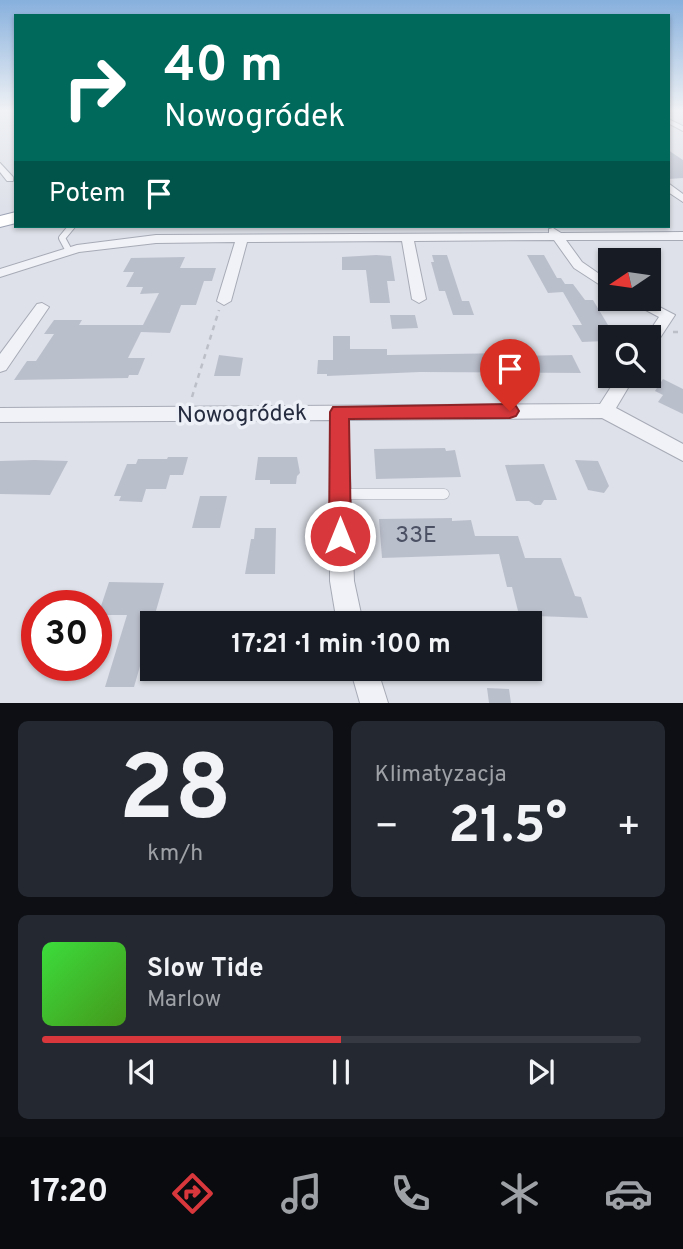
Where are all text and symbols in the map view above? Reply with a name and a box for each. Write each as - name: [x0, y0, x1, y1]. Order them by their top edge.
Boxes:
- text: 40 m: [164, 37, 283, 99]
- icon: right: [49, 42, 140, 133]
- text: Nowogródek: [164, 98, 345, 138]
- icon: arrive: [140, 175, 178, 213]
- text: Potem: [49, 178, 126, 211]
- north arrow: [598, 248, 662, 312]
- map controls: [598, 248, 661, 388]
- button: search: [598, 325, 661, 388]
- pin: [480, 339, 540, 411]
- icon: arrive: [491, 350, 529, 388]
- street label: Nowogródek: [177, 400, 307, 431]
- position arrow: [303, 499, 377, 573]
- house number: 33E: [395, 522, 437, 551]
- speed limit sign: 30: [21, 590, 112, 681]
- text: 17:21 · 1 min · 100 m: [231, 629, 451, 662]
- text: 28: [119, 737, 232, 852]
- text: Klimatyzacja: [375, 761, 507, 790]
- text: 21.5°: [448, 795, 567, 861]
- text: −: [375, 804, 399, 853]
- text: +: [616, 804, 641, 853]
- text: km/h: [147, 840, 203, 869]
- text: Slow Tide: [147, 953, 264, 986]
- text: Marlow: [147, 986, 221, 1015]
- icon: previous: [123, 1053, 161, 1091]
- icon: pause: [322, 1053, 360, 1091]
- icon: next: [522, 1053, 560, 1091]
- icon: directions: [168, 1169, 217, 1218]
- icon: music: [277, 1169, 326, 1218]
- icon: phone: [386, 1169, 435, 1218]
- icon: climate: [495, 1169, 544, 1218]
- icon: car: [604, 1169, 653, 1218]
- text: 17:20: [30, 1173, 108, 1213]

